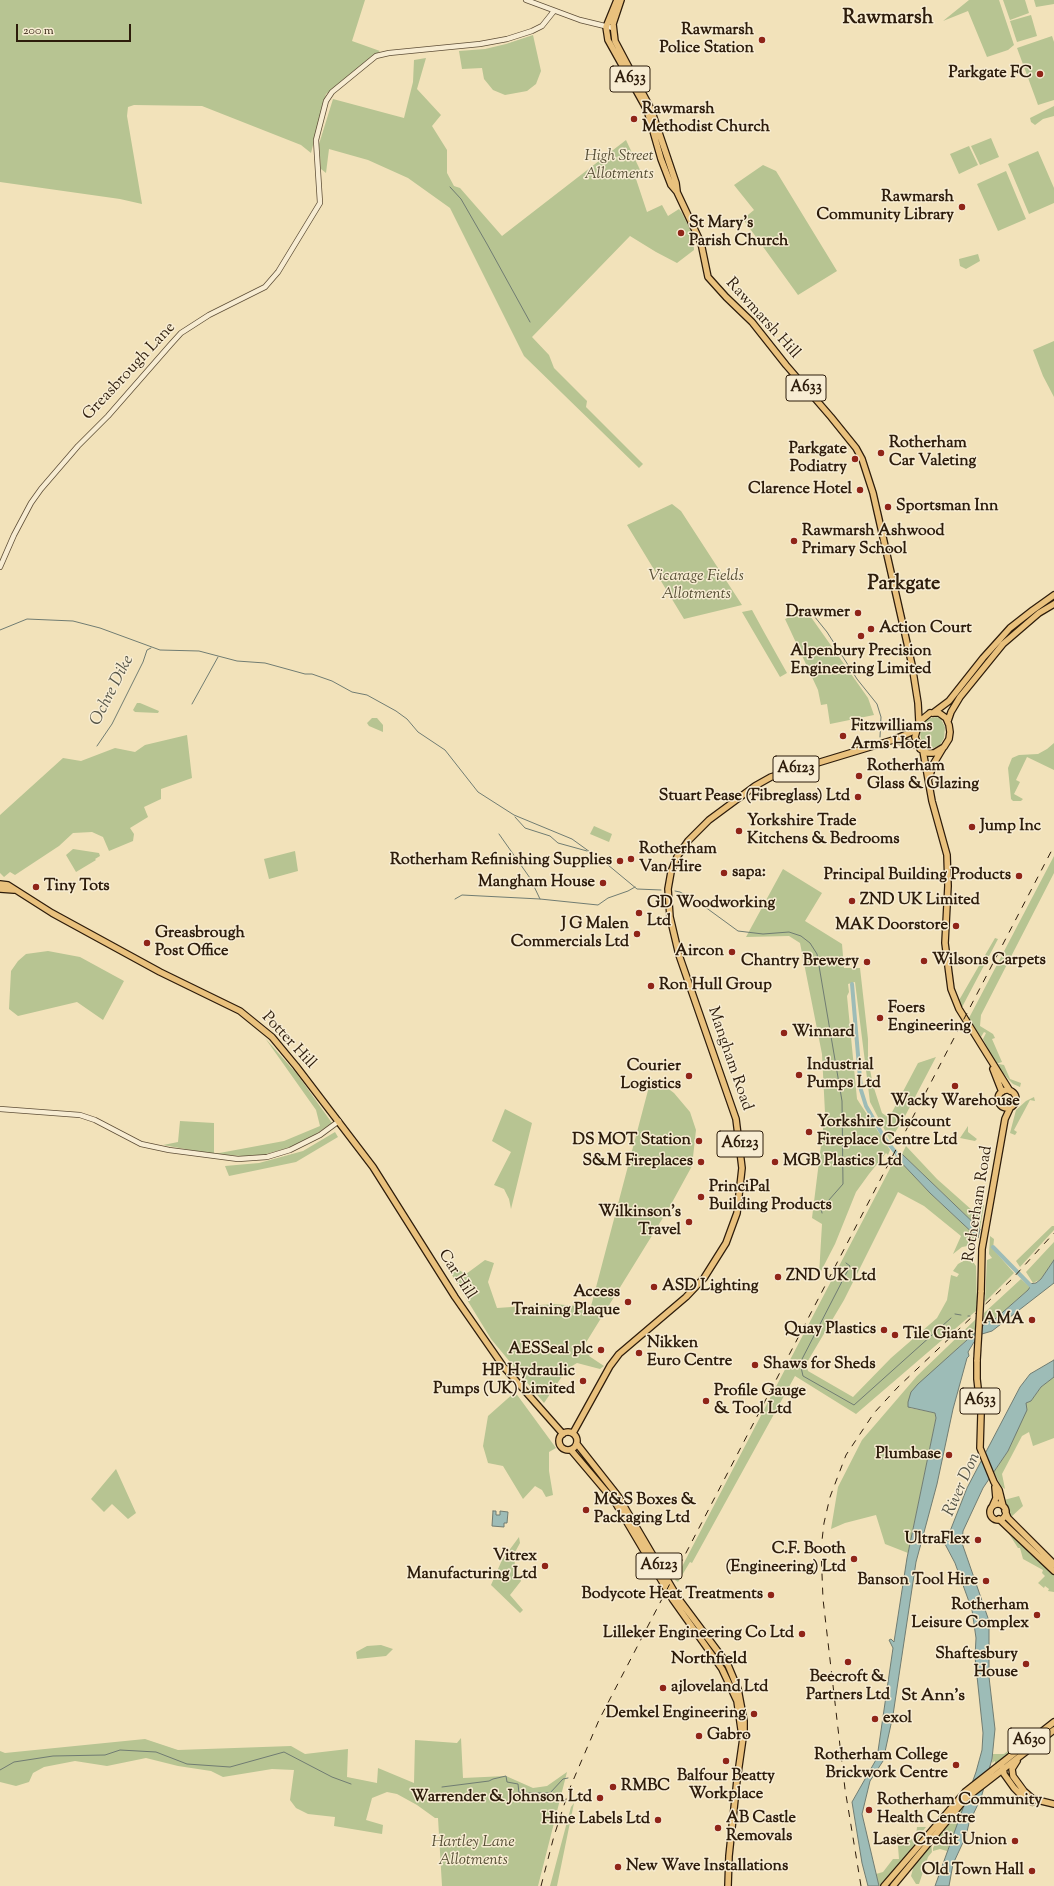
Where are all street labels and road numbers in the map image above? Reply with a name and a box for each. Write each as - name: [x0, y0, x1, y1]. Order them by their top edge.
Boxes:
- road number: A633: [610, 66, 650, 92]
- street label: Rawmarsh Hill: [721, 275, 803, 363]
- street label: Greasbrough Lane: [80, 319, 180, 425]
- road number: A633: [786, 375, 826, 401]
- road number: A6123: [773, 756, 819, 782]
- street label: Mangham Road: [702, 1005, 756, 1113]
- street label: Potter Hill: [257, 1009, 319, 1073]
- road number: A6123: [717, 1131, 763, 1157]
- street label: Rotherham Road: [960, 1145, 998, 1263]
- street label: Car Hill: [433, 1247, 479, 1303]
- road number: A633: [960, 1388, 1000, 1414]
- road number: A6123: [636, 1553, 682, 1579]
- road number: A630: [1008, 1728, 1050, 1754]

